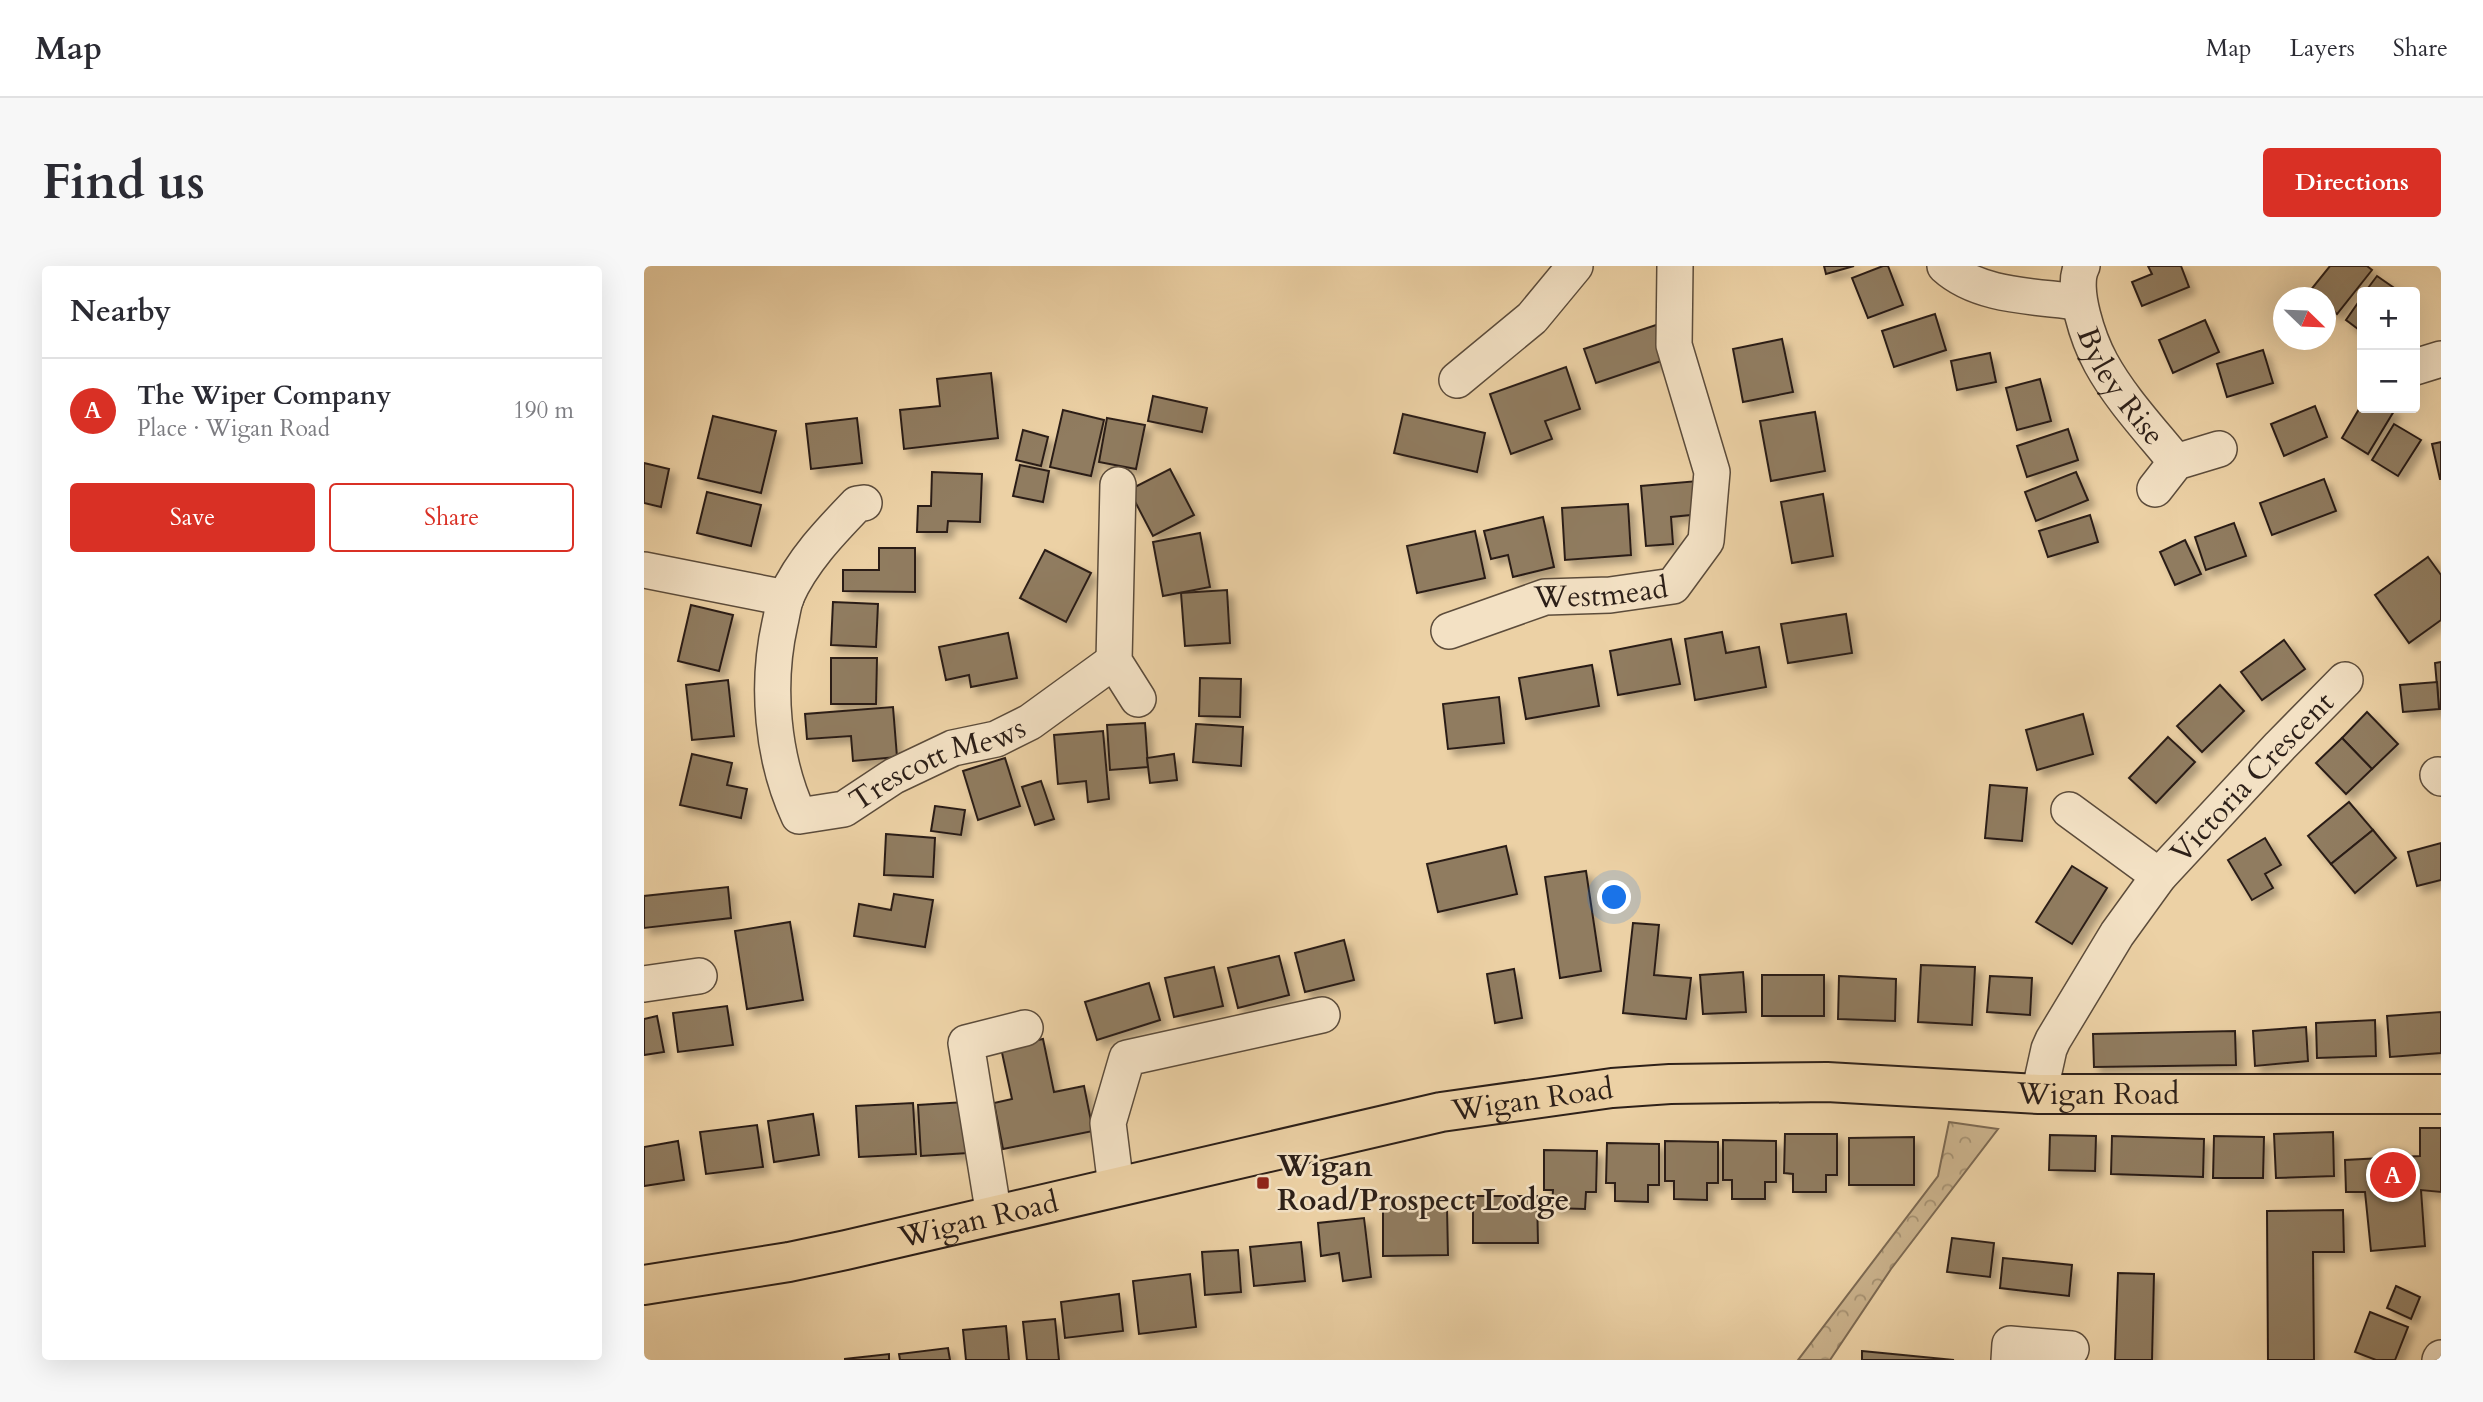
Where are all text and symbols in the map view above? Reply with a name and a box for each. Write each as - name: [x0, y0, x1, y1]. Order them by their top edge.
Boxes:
- text: Map: [35, 26, 102, 71]
- text: Map: [2206, 32, 2252, 65]
- text: Layers: [2290, 32, 2355, 65]
- text: Share: [2393, 32, 2448, 65]
- button: Directions: [2263, 148, 2441, 217]
- text: Find us: [42, 149, 205, 216]
- north arrow: [2273, 287, 2336, 350]
- map controls: [2357, 287, 2420, 413]
- button: +: [2357, 287, 2420, 350]
- text: Nearby: [70, 291, 171, 332]
- street label: Byley Rise: [2067, 322, 2174, 454]
- button: −: [2357, 350, 2420, 413]
- text: The Wiper Company: [137, 378, 391, 413]
- text: A: [84, 395, 102, 426]
- text: 190 m: [513, 395, 574, 426]
- text: Place · Wigan Road: [137, 413, 330, 444]
- button: Save: [70, 483, 315, 552]
- button: Share: [329, 483, 574, 552]
- street label: Westmead: [1532, 567, 1671, 618]
- street label: Victoria Crescent: [2161, 683, 2344, 872]
- street label: Trescott Mews: [841, 707, 1033, 821]
- your location: [1597, 880, 1631, 914]
- street label: Wigan Road: [1448, 1068, 1616, 1131]
- street label: Wigan Road: [2015, 1073, 2179, 1116]
- place label: Wigan Road/Prospect Lodge: [1276, 1146, 1569, 1221]
- pin: A: [2370, 1149, 2416, 1201]
- marker: Wigan Road/Prospect Lodge: [1255, 1175, 1271, 1191]
- street label: Wigan Road: [894, 1181, 1062, 1258]

